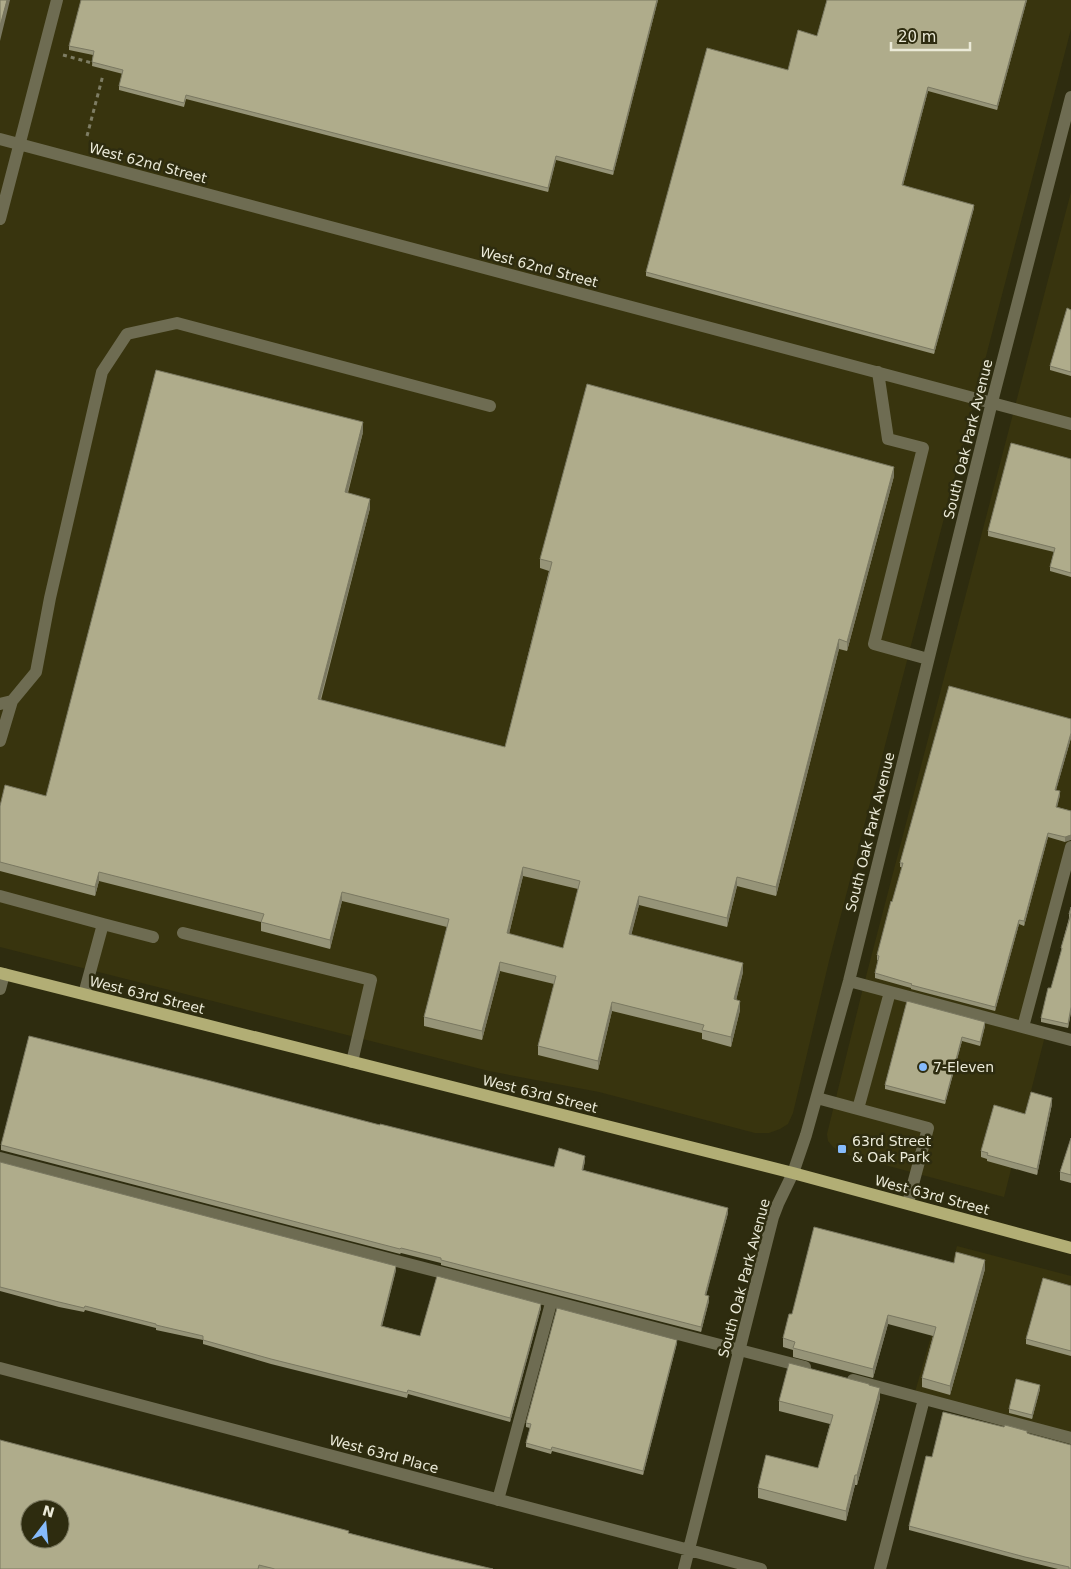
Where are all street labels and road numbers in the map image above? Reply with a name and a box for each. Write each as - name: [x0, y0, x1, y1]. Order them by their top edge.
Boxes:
- street label: West 62nd Street: [87, 140, 209, 187]
- street label: West 62nd Street: [478, 244, 600, 291]
- street label: South Oak Park Avenue: [940, 357, 996, 521]
- street label: South Oak Park Avenue: [842, 750, 898, 914]
- street label: West 63rd Street: [88, 973, 207, 1017]
- street label: West 63rd Street: [481, 1072, 600, 1116]
- street label: West 63rd Street: [873, 1172, 992, 1218]
- street label: South Oak Park Avenue: [715, 1197, 773, 1359]
- street label: West 63rd Place: [327, 1432, 441, 1476]

